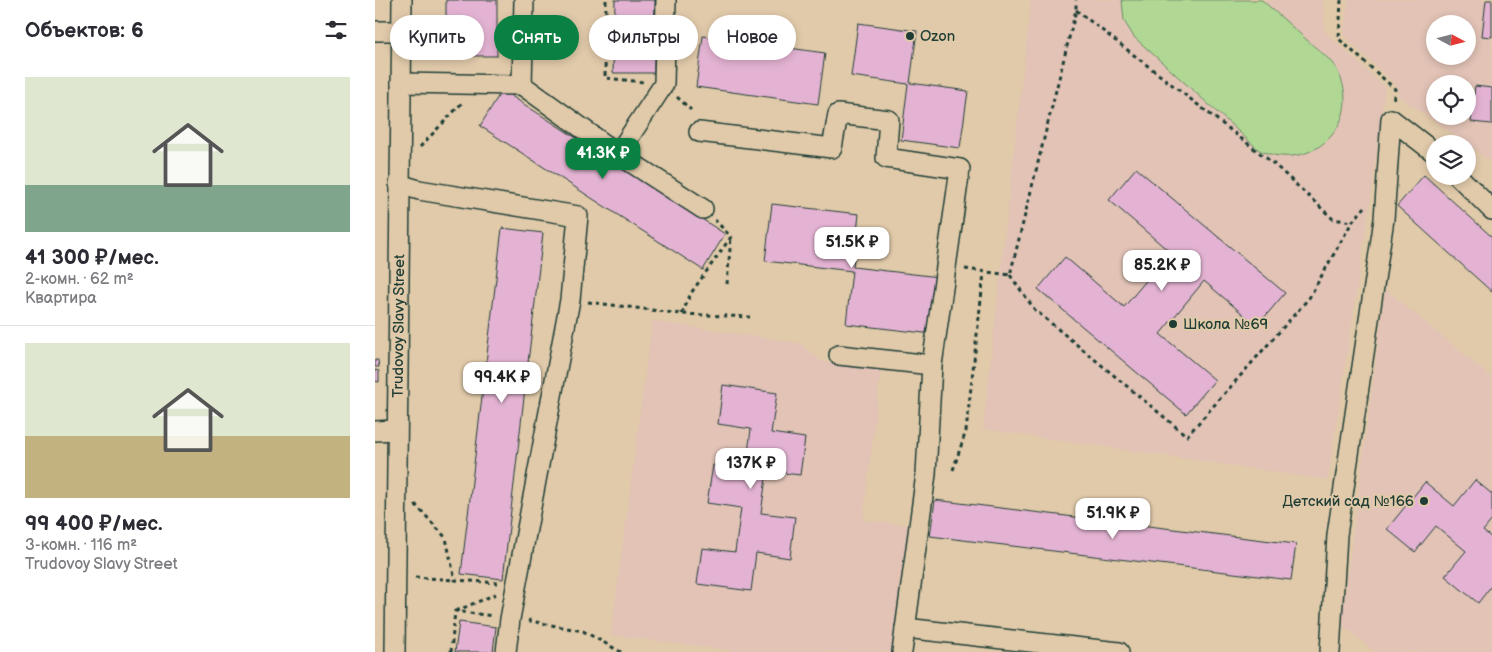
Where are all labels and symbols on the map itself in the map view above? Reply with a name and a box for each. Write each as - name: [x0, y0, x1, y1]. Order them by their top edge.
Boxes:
- north arrow: [1426, 15, 1476, 65]
- place label: Ozon: [920, 27, 955, 46]
- marker: Ozon: [904, 30, 916, 42]
- pin: 41.3K ₽: [557, 138, 649, 180]
- pin: 51.5K ₽: [806, 226, 898, 269]
- pin: 85.2K ₽: [1116, 250, 1208, 292]
- street label: Trudovoy Slavy Street: [389, 254, 409, 398]
- place label: Школа №69: [1183, 315, 1268, 334]
- marker: Школа №69: [1167, 318, 1179, 330]
- pin: 99.4K ₽: [456, 362, 548, 404]
- pin: 137K ₽: [710, 448, 792, 490]
- place label: Детский сад №166: [1282, 492, 1414, 511]
- marker: Детский сад №166: [1418, 495, 1430, 507]
- pin: 51.9K ₽: [1067, 498, 1159, 540]

